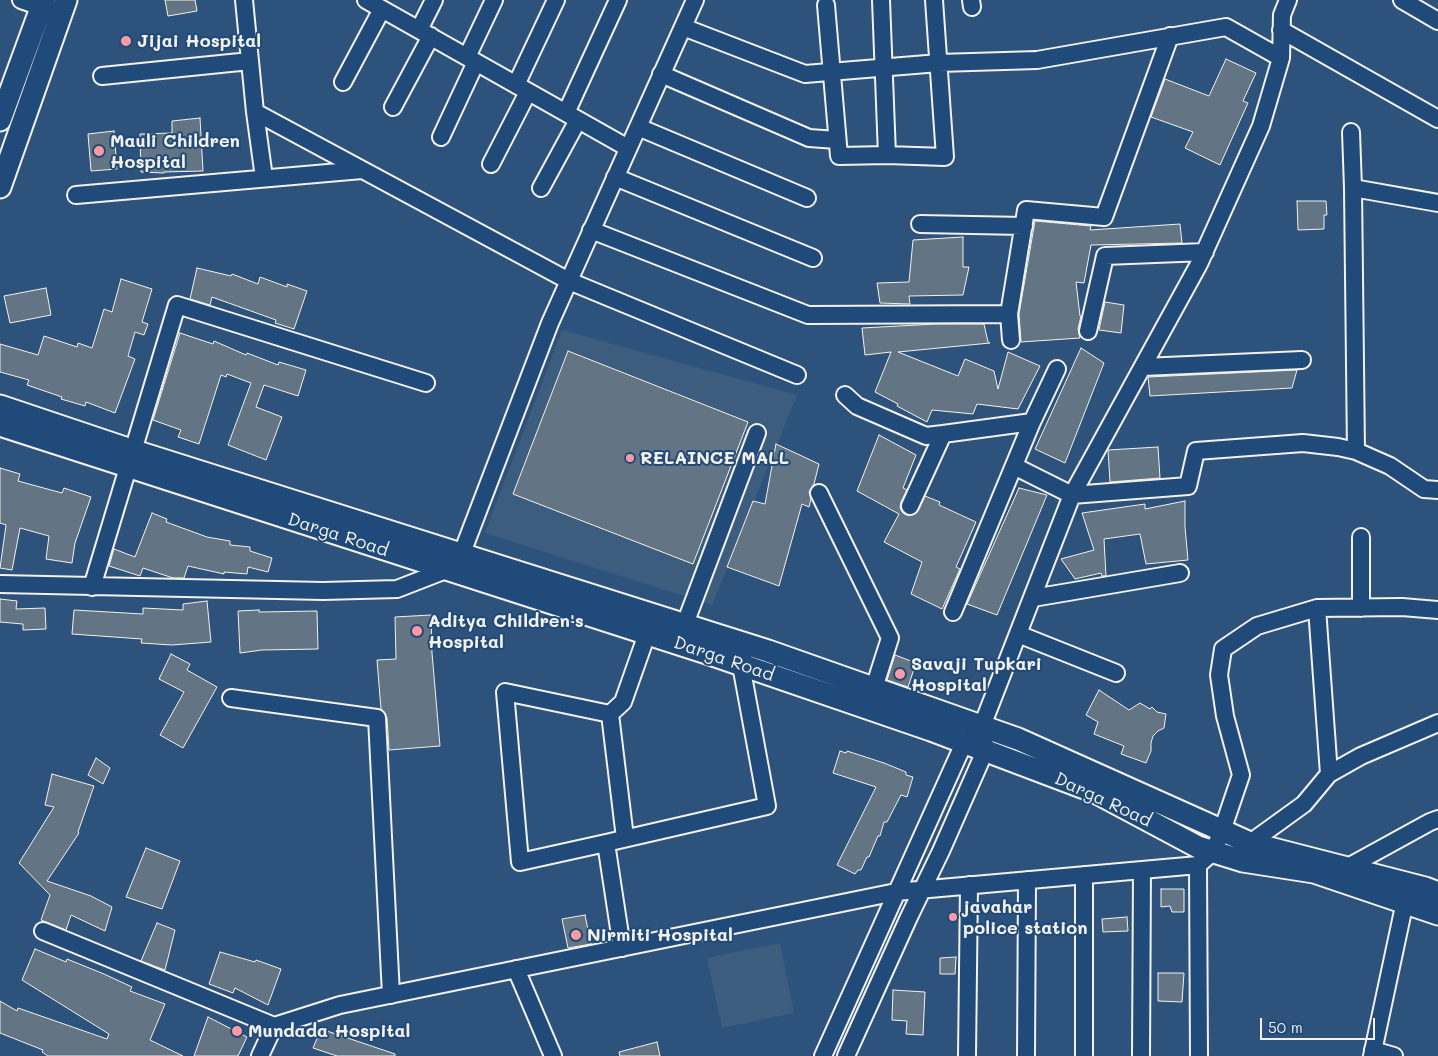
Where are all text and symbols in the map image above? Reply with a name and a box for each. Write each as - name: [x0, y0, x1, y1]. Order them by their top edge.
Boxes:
- place label: Jijai Hospital: [137, 30, 261, 52]
- marker: Jijai Hospital: [119, 34, 133, 48]
- place label: Mauli Children Hospital: [110, 130, 240, 172]
- marker: Mauli Children Hospital: [92, 144, 106, 158]
- place label: RELAINCE MALL: [640, 447, 789, 469]
- marker: RELAINCE MALL: [624, 452, 636, 464]
- street label: Darga Road: [285, 509, 391, 561]
- place label: Aditya Children's Hospital: [428, 610, 584, 652]
- marker: Aditya Children's Hospital: [410, 624, 424, 638]
- street label: Darga Road: [671, 632, 777, 686]
- place label: Savaji Tupkari Hospital: [911, 653, 1042, 696]
- marker: Savaji Tupkari Hospital: [893, 667, 907, 681]
- street label: Darga Road: [1051, 768, 1155, 832]
- place label: javahar police station: [963, 896, 1088, 939]
- marker: javahar police station: [947, 911, 959, 923]
- place label: Nirmiti Hospital: [587, 924, 733, 946]
- marker: Nirmiti Hospital: [569, 928, 583, 942]
- scale bar: [1263, 1008, 1378, 1040]
- text: 50 m: [1268, 1017, 1303, 1037]
- place label: Mundada Hospital: [248, 1020, 410, 1042]
- marker: Mundada Hospital: [230, 1024, 244, 1038]

